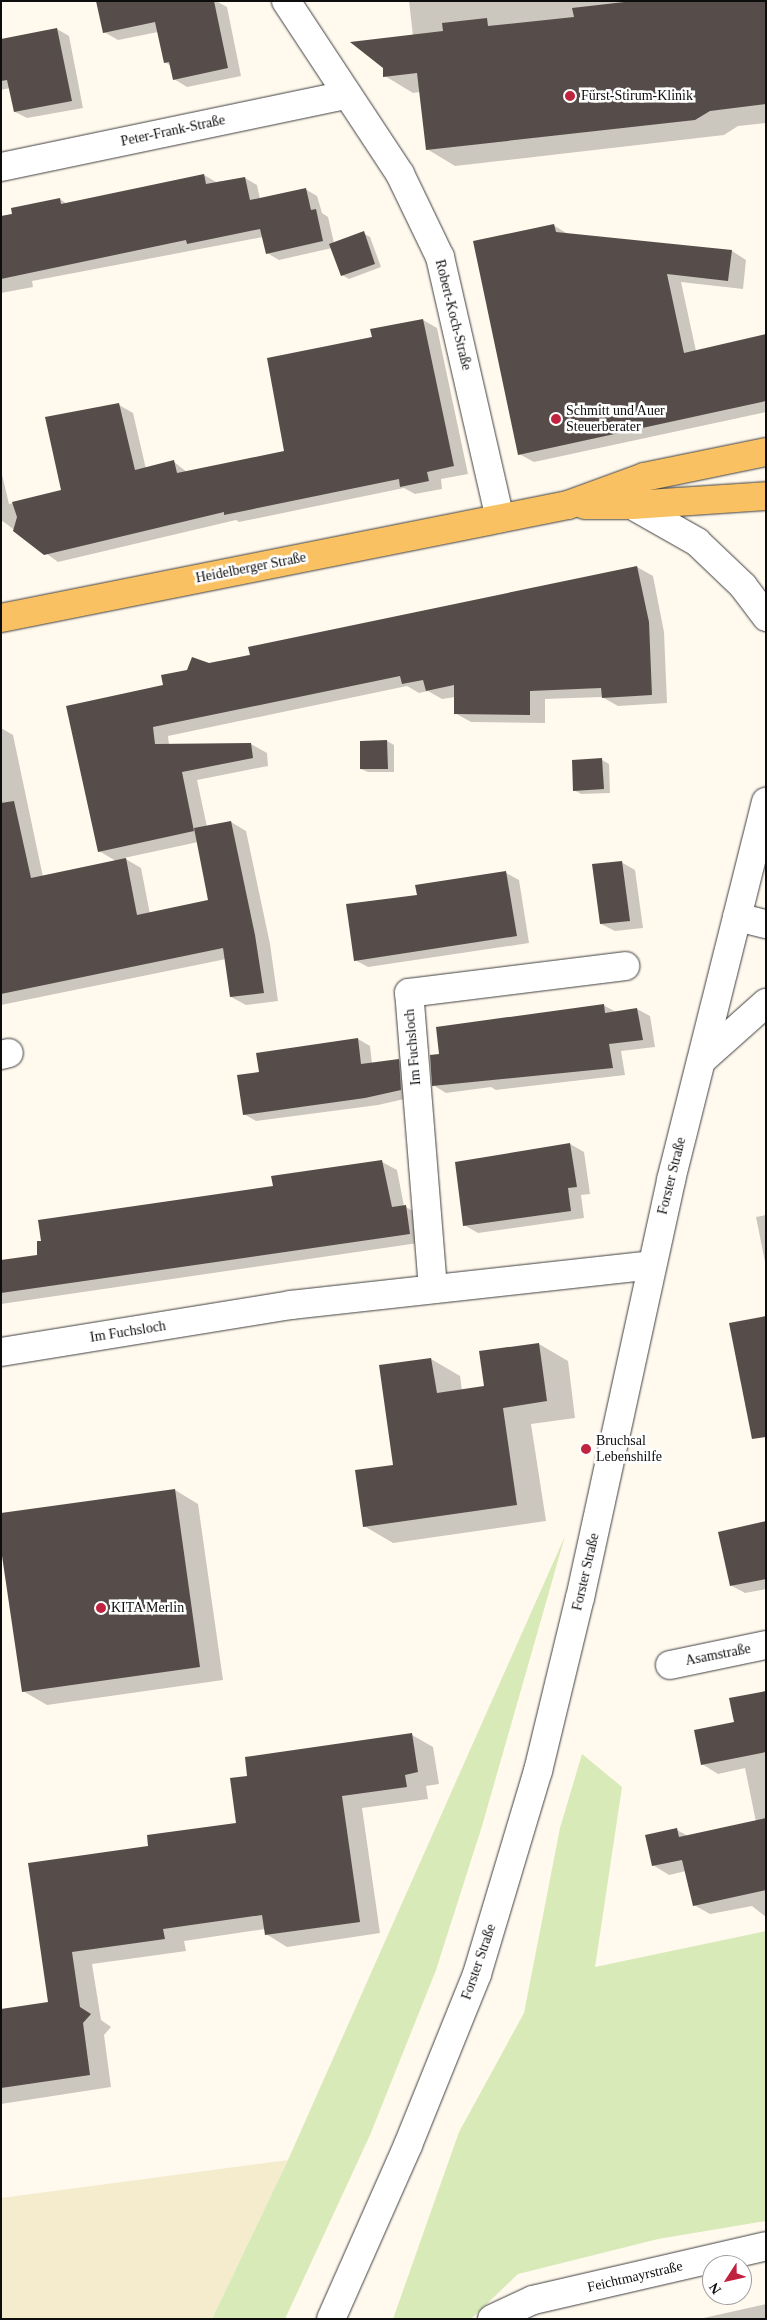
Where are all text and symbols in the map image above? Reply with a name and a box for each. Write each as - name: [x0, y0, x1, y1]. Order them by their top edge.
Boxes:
- place label: Fürst-Stirum-Klinik: [581, 88, 693, 104]
- marker: Fürst-Stirum-Klinik: [563, 89, 577, 103]
- street label: Peter-Frank-Straße: [119, 112, 227, 150]
- street label: Robert-Koch-Straße: [431, 258, 475, 372]
- place label: Schmitt und Auer Steuerberater: [566, 403, 666, 436]
- marker: Schmitt und Auer Steuerberater: [550, 413, 562, 425]
- street label: Heidelberger Straße: [194, 549, 308, 587]
- street label: Im Fuchsloch: [401, 1008, 425, 1086]
- street label: Forster Straße: [654, 1136, 690, 1216]
- street label: Im Fuchsloch: [89, 1318, 167, 1346]
- place label: Bruchsal Lebenshilfe: [596, 1433, 662, 1465]
- marker: Bruchsal Lebenshilfe: [580, 1443, 592, 1455]
- street label: Forster Straße: [569, 1532, 603, 1612]
- place label: KITA Merlin: [111, 1600, 185, 1616]
- marker: KITA Merlin: [95, 1602, 107, 1614]
- street label: Asamstraße: [684, 1640, 752, 1670]
- street label: Forster Straße: [458, 1922, 500, 2002]
- north arrow: [702, 2255, 752, 2305]
- street label: Feichtmayrstraße: [586, 2258, 684, 2296]
- text: N: [706, 2280, 724, 2297]

